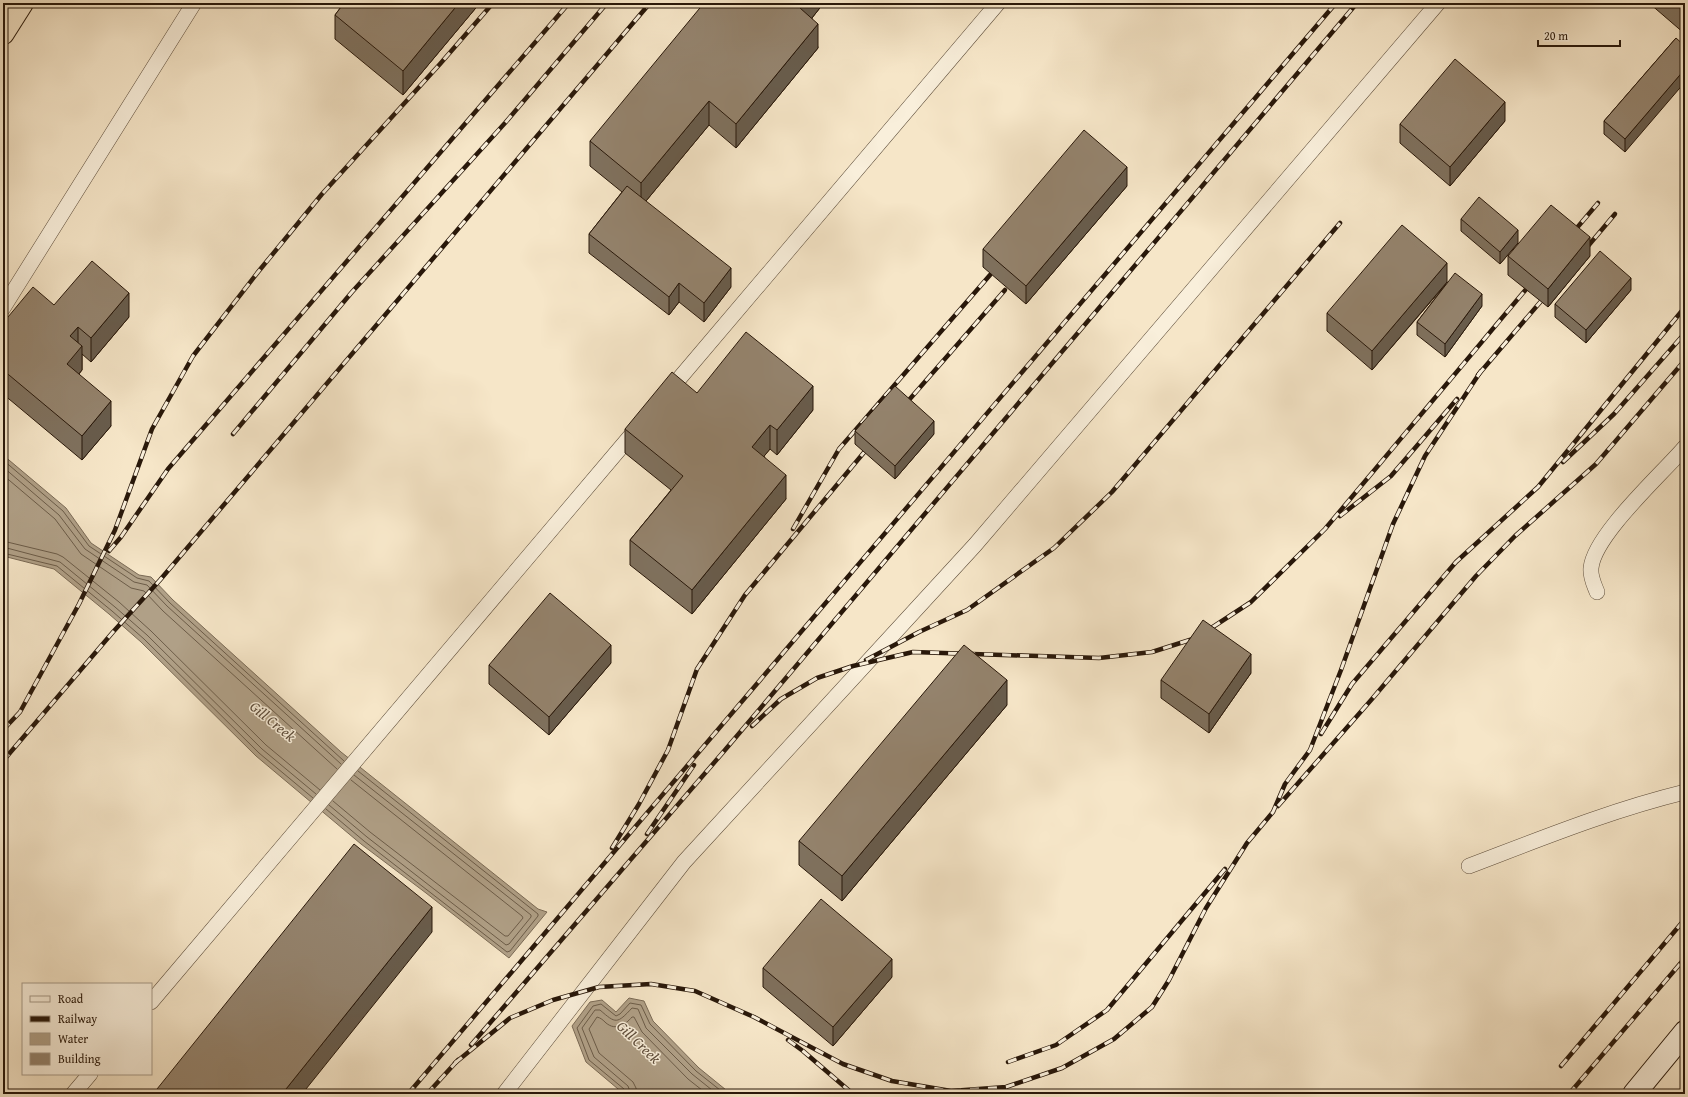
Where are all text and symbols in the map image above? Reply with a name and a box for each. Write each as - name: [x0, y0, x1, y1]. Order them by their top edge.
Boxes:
- scale bar: [1538, 22, 1620, 48]
- text: 20 m: [1544, 27, 1568, 44]
- water label: Gill Creek: [246, 696, 301, 746]
- legend: [22, 983, 152, 1075]
- text: Road: [58, 990, 84, 1007]
- text: Railway: [58, 1010, 97, 1027]
- water label: Gill Creek: [612, 1016, 666, 1068]
- text: Water: [58, 1030, 88, 1047]
- text: Building: [58, 1050, 101, 1067]

